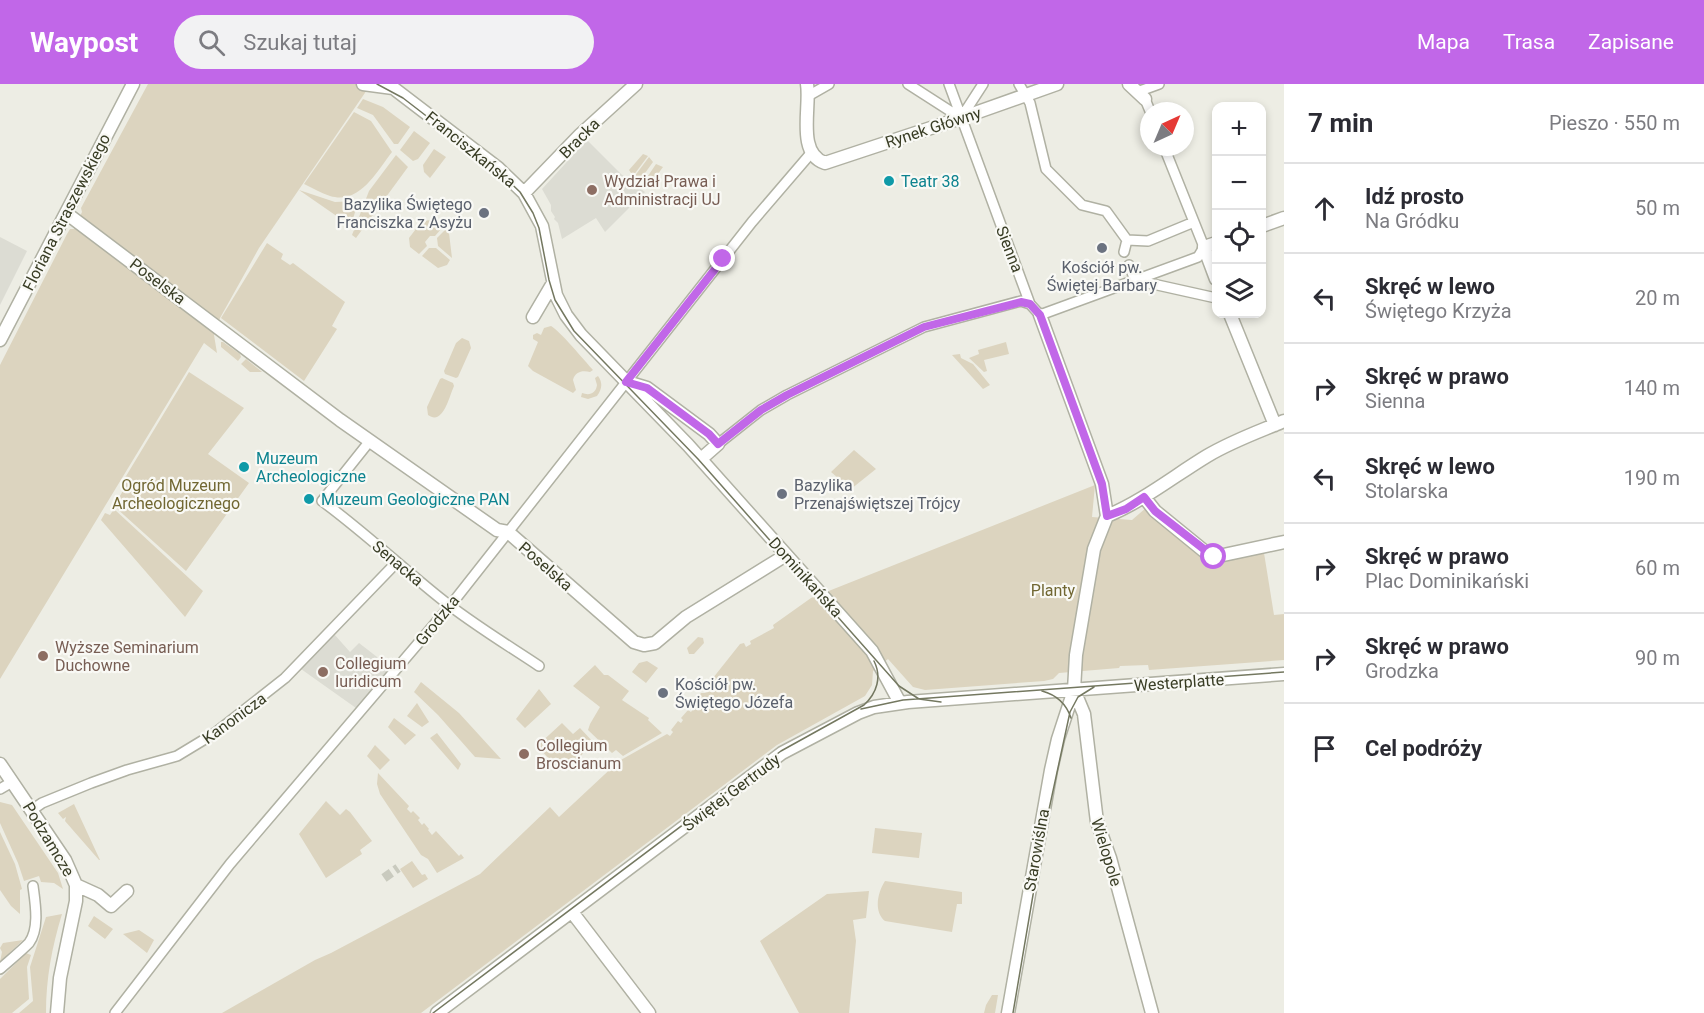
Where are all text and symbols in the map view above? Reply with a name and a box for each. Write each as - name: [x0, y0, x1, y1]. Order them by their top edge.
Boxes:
- search box: [174, 15, 594, 69]
- text: Waypost: [30, 26, 138, 59]
- icon: search: [195, 26, 228, 59]
- text: Szukaj tutaj: [243, 30, 357, 55]
- text: Mapa: [1417, 30, 1470, 54]
- text: Trasa: [1503, 30, 1555, 54]
- text: Zapisane: [1588, 30, 1674, 54]
- north arrow: [1140, 102, 1194, 156]
- map controls: [1212, 102, 1266, 318]
- button: +: [1212, 102, 1266, 156]
- street label: Rynek Główny: [883, 103, 984, 152]
- street label: Franciszkańska: [422, 107, 520, 192]
- text: 7 min: [1308, 108, 1373, 138]
- text: Pieszo · 550 m: [1549, 111, 1680, 135]
- street label: Bracka: [555, 114, 603, 162]
- street label: Floriana Straszewskiego: [19, 131, 114, 294]
- button: −: [1212, 156, 1266, 210]
- place label: Wydział Prawa i Administracji UJ: [604, 172, 721, 209]
- place label: Teatr 38: [901, 172, 960, 191]
- marker: Teatr 38: [882, 174, 896, 188]
- marker: Wydział Prawa i Administracji UJ: [585, 183, 599, 197]
- text: Idź prosto: [1365, 184, 1464, 209]
- icon: ahead: [1308, 192, 1341, 225]
- place label: Bazylika Świętego Franciszka z Asyżu: [337, 194, 472, 232]
- text: 50 m: [1635, 196, 1680, 220]
- marker: Bazylika Świętego Franciszka z Asyżu: [477, 206, 491, 220]
- text: Na Gródku: [1365, 209, 1459, 233]
- button: locate: [1212, 210, 1266, 264]
- street label: Sienna: [992, 223, 1027, 275]
- marker: Kościół pw. Świętej Barbary: [1095, 241, 1109, 255]
- route end: [709, 245, 735, 271]
- street label: Poselska: [126, 254, 189, 308]
- place label: Kościół pw. Świętej Barbary: [1047, 258, 1158, 295]
- button: layers: [1212, 264, 1266, 318]
- text: Skręć w lewo: [1365, 274, 1495, 299]
- icon: left: [1308, 282, 1341, 315]
- text: 20 m: [1635, 286, 1680, 310]
- text: Świętego Krzyża: [1365, 299, 1512, 323]
- text: Skręć w prawo: [1365, 364, 1509, 389]
- icon: right: [1308, 372, 1341, 405]
- text: 140 m: [1624, 376, 1680, 400]
- text: Sienna: [1365, 389, 1425, 413]
- place label: Muzeum Archeologiczne: [256, 449, 366, 486]
- text: Skręć w lewo: [1365, 454, 1495, 479]
- marker: Muzeum Archeologiczne: [237, 460, 251, 474]
- icon: left: [1308, 462, 1341, 495]
- text: 190 m: [1624, 466, 1680, 490]
- park label: Ogród Muzeum Archeologicznego: [112, 476, 240, 513]
- place label: Bazylika Przenajświętszej Trójcy: [794, 476, 961, 513]
- text: Stolarska: [1365, 479, 1449, 503]
- marker: Bazylika Przenajświętszej Trójcy: [775, 487, 789, 501]
- place label: Muzeum Geologiczne PAN: [321, 490, 510, 509]
- marker: Muzeum Geologiczne PAN: [302, 492, 316, 506]
- street label: Dominikańska: [765, 533, 846, 621]
- street label: Senacka: [368, 537, 427, 590]
- street label: Poselska: [515, 538, 576, 595]
- route start: [1200, 543, 1226, 569]
- text: Skręć w prawo: [1365, 544, 1509, 569]
- icon: right: [1308, 552, 1341, 585]
- text: 60 m: [1635, 556, 1680, 580]
- text: Plac Dominikański: [1365, 569, 1529, 593]
- park label: Planty: [1031, 581, 1076, 600]
- street label: Grodzka: [411, 591, 463, 649]
- text: Skręć w prawo: [1365, 634, 1509, 659]
- place label: Wyższe Seminarium Duchowne: [55, 638, 199, 675]
- icon: right: [1308, 642, 1341, 675]
- text: 90 m: [1635, 646, 1680, 670]
- marker: Wyższe Seminarium Duchowne: [36, 649, 50, 663]
- place label: Collegium Iuridicum: [335, 654, 407, 691]
- text: Grodzka: [1365, 659, 1439, 683]
- marker: Collegium Iuridicum: [316, 665, 330, 679]
- street label: Westerplatte: [1133, 670, 1225, 695]
- place label: Kościół pw. Świętego Józefa: [675, 675, 793, 712]
- marker: Kościół pw. Świętego Józefa: [656, 686, 670, 700]
- street label: Kanonicza: [199, 689, 270, 748]
- icon: arrive: [1308, 732, 1341, 765]
- place label: Collegium Broscianum: [536, 736, 621, 773]
- text: Cel podróży: [1365, 736, 1482, 761]
- marker: Collegium Broscianum: [517, 747, 531, 761]
- street label: Świętej Gertrudy: [678, 749, 784, 835]
- street label: Podzamcze: [19, 799, 78, 880]
- street label: Starowiślna: [1020, 807, 1053, 893]
- street label: Wielopole: [1087, 816, 1126, 888]

